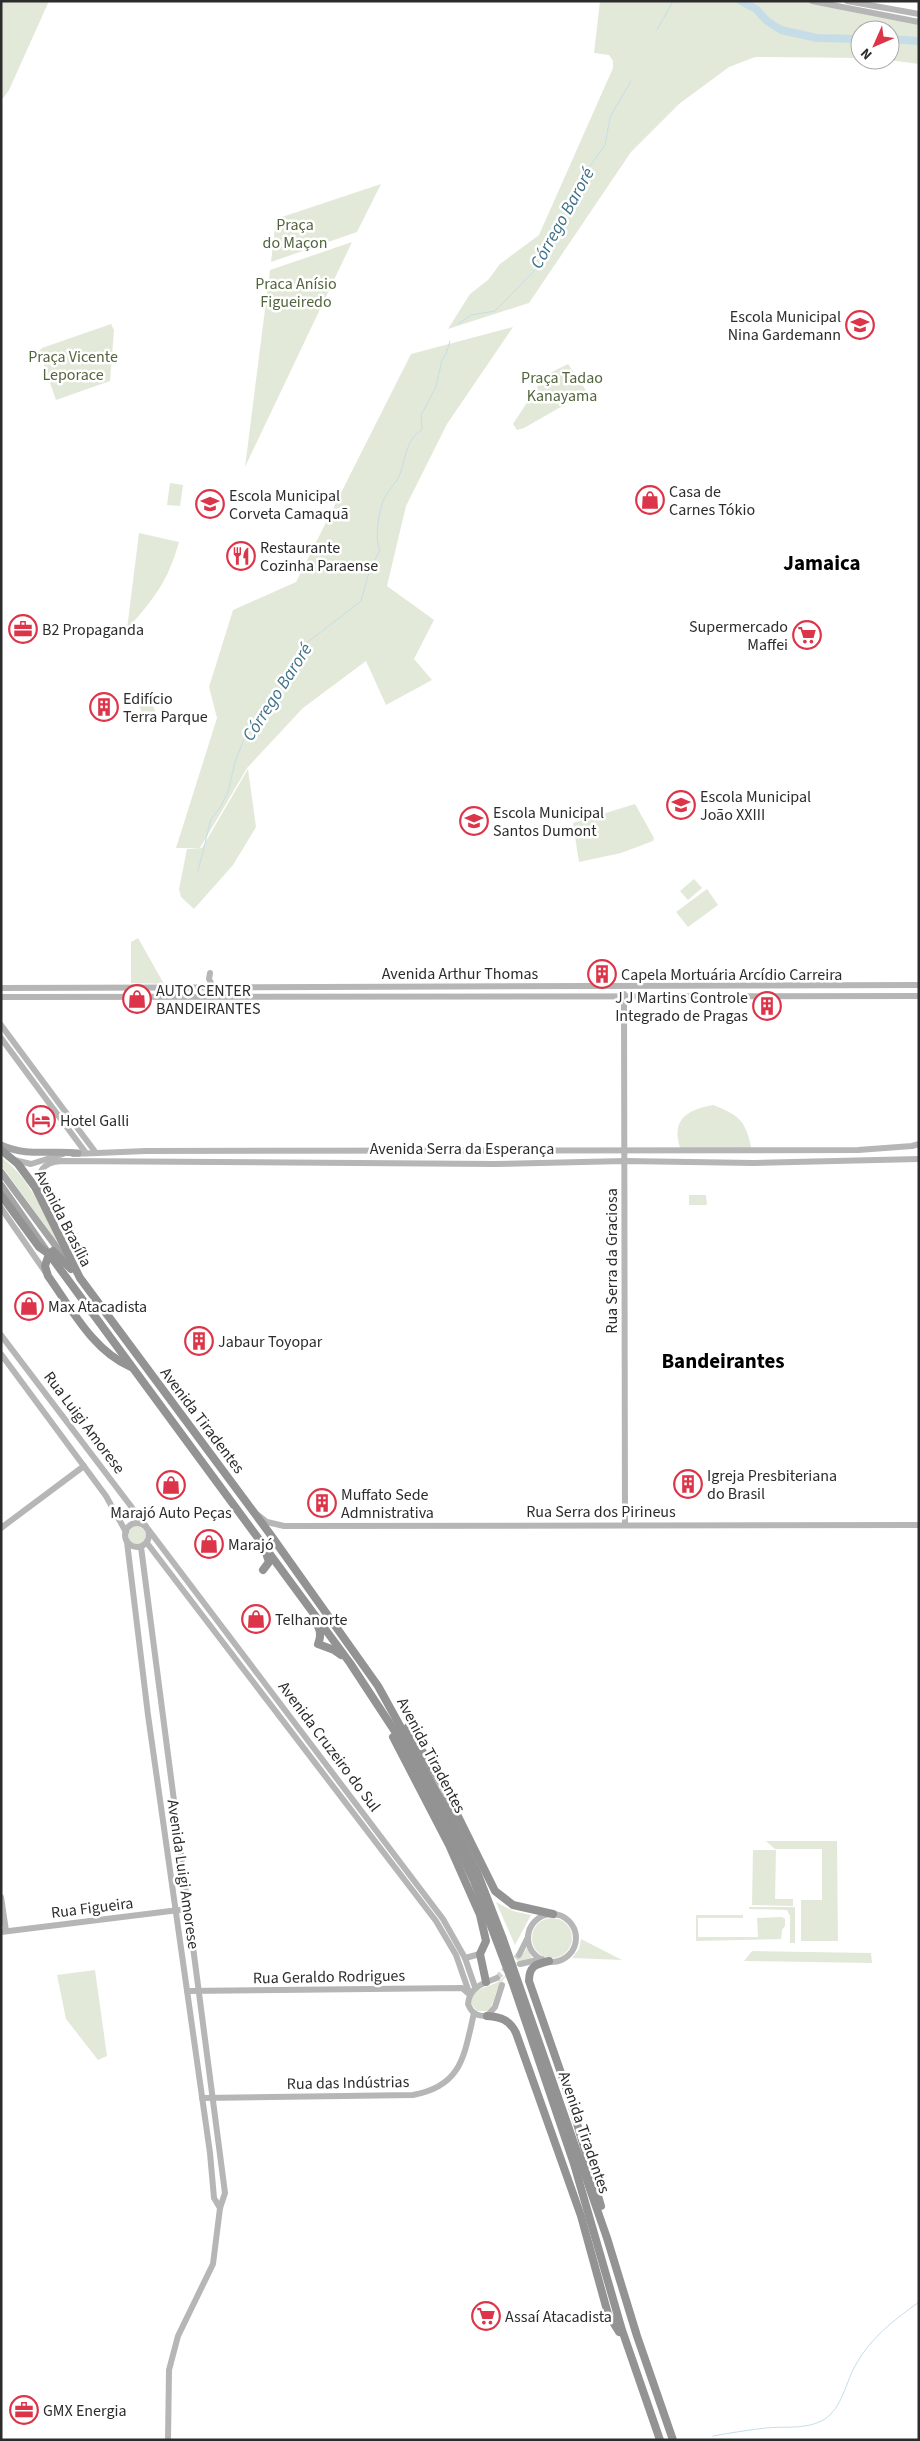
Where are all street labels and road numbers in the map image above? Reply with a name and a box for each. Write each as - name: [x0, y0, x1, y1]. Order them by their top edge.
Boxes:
- street label: Avenida Arthur Thomas: [382, 963, 539, 985]
- street label: Avenida Serra da Esperança: [370, 1138, 554, 1160]
- street label: Avenida Brasília: [29, 1166, 97, 1271]
- street label: Rua Serra da Graciosa: [601, 1188, 623, 1334]
- street label: Avenida Tiradentes: [155, 1363, 250, 1479]
- street label: Rua Luigi Amorese: [38, 1367, 130, 1478]
- street label: Rua Serra dos Pirineus: [526, 1501, 676, 1523]
- street label: Avenida Cruzeiro do Sul: [273, 1677, 386, 1816]
- street label: Avenida Tiradentes: [391, 1694, 471, 1817]
- street label: Avenida Luigi Amorese: [162, 1798, 204, 1950]
- street label: Rua Figueira: [50, 1892, 135, 1924]
- street label: Rua Geraldo Rodrigues: [253, 1965, 406, 1989]
- street label: Avenida Tiradentes: [553, 2068, 615, 2197]
- street label: Rua das Indústrias: [287, 2071, 410, 2095]

